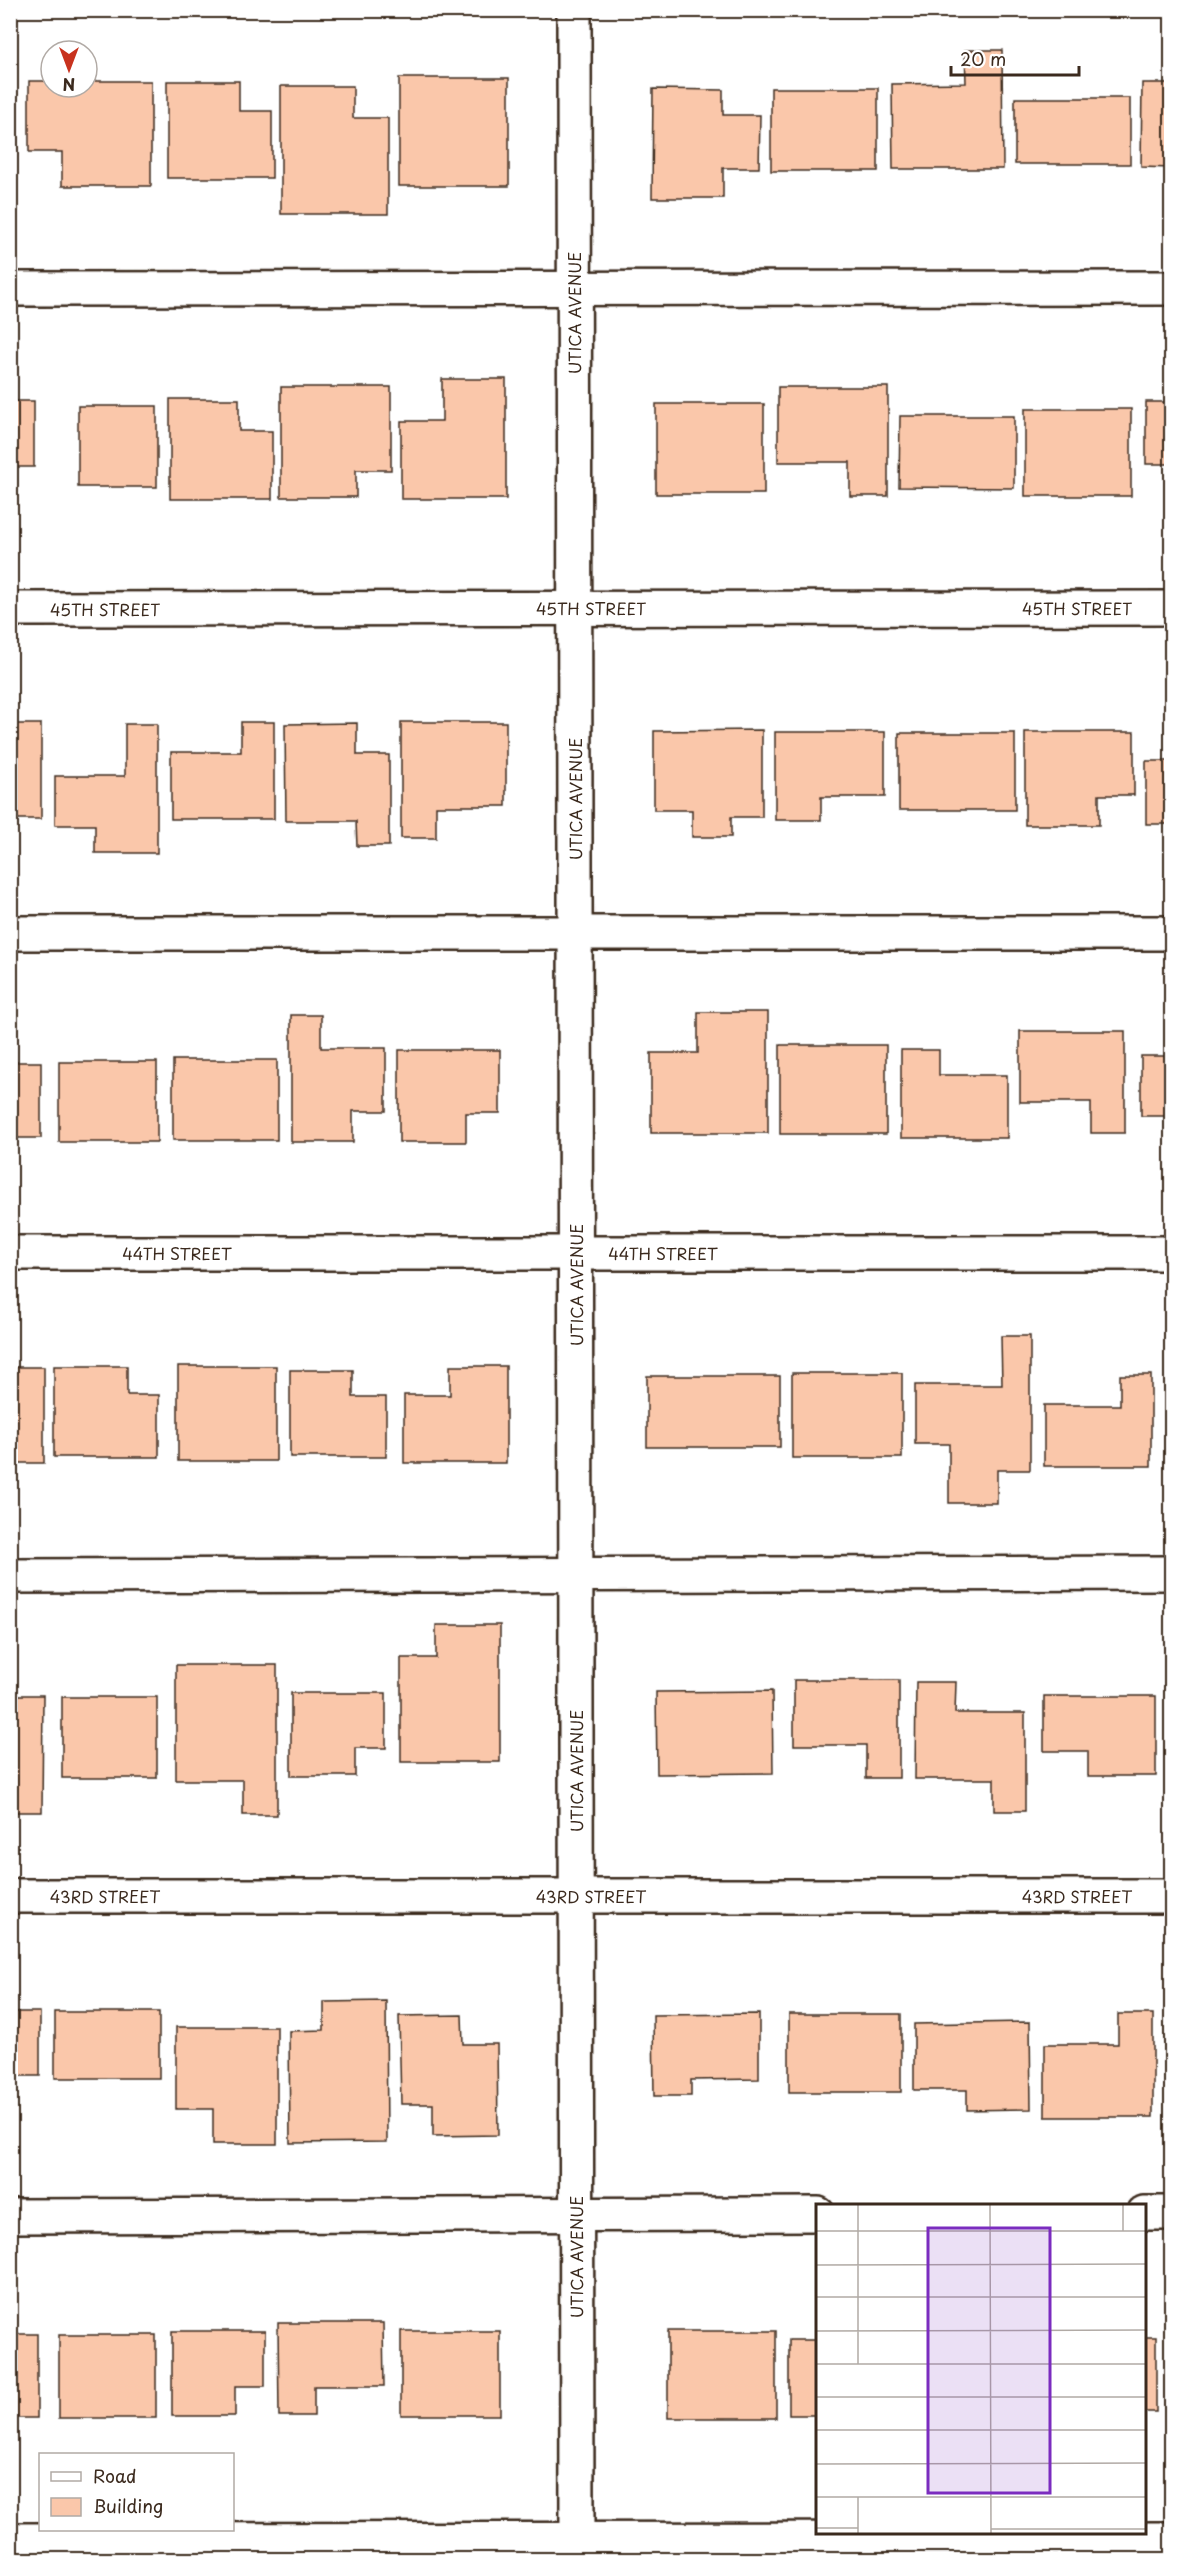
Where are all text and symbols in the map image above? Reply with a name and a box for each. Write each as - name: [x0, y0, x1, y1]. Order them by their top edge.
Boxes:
- north arrow: [39, 39, 99, 99]
- scale bar: [951, 39, 1078, 77]
- text: 20 m: [960, 45, 1006, 72]
- text: N: [63, 73, 75, 97]
- street label: UTICA AVENUE: [562, 252, 586, 374]
- street label: 45TH STREET: [536, 596, 646, 620]
- street label: 45TH STREET: [1022, 596, 1132, 620]
- street label: 45TH STREET: [50, 597, 160, 621]
- street label: UTICA AVENUE: [563, 738, 587, 860]
- street label: UTICA AVENUE: [564, 1224, 588, 1346]
- street label: 44TH STREET: [122, 1241, 232, 1265]
- street label: 44TH STREET: [608, 1241, 718, 1265]
- street label: UTICA AVENUE: [564, 1710, 588, 1832]
- street label: 43RD STREET: [50, 1884, 160, 1908]
- street label: 43RD STREET: [536, 1884, 646, 1908]
- street label: 43RD STREET: [1022, 1884, 1132, 1908]
- street label: UTICA AVENUE: [564, 2196, 588, 2318]
- inset map: [816, 2204, 1146, 2534]
- legend: [39, 2453, 234, 2531]
- text: Road: [93, 2462, 137, 2489]
- text: Building: [93, 2492, 163, 2519]

